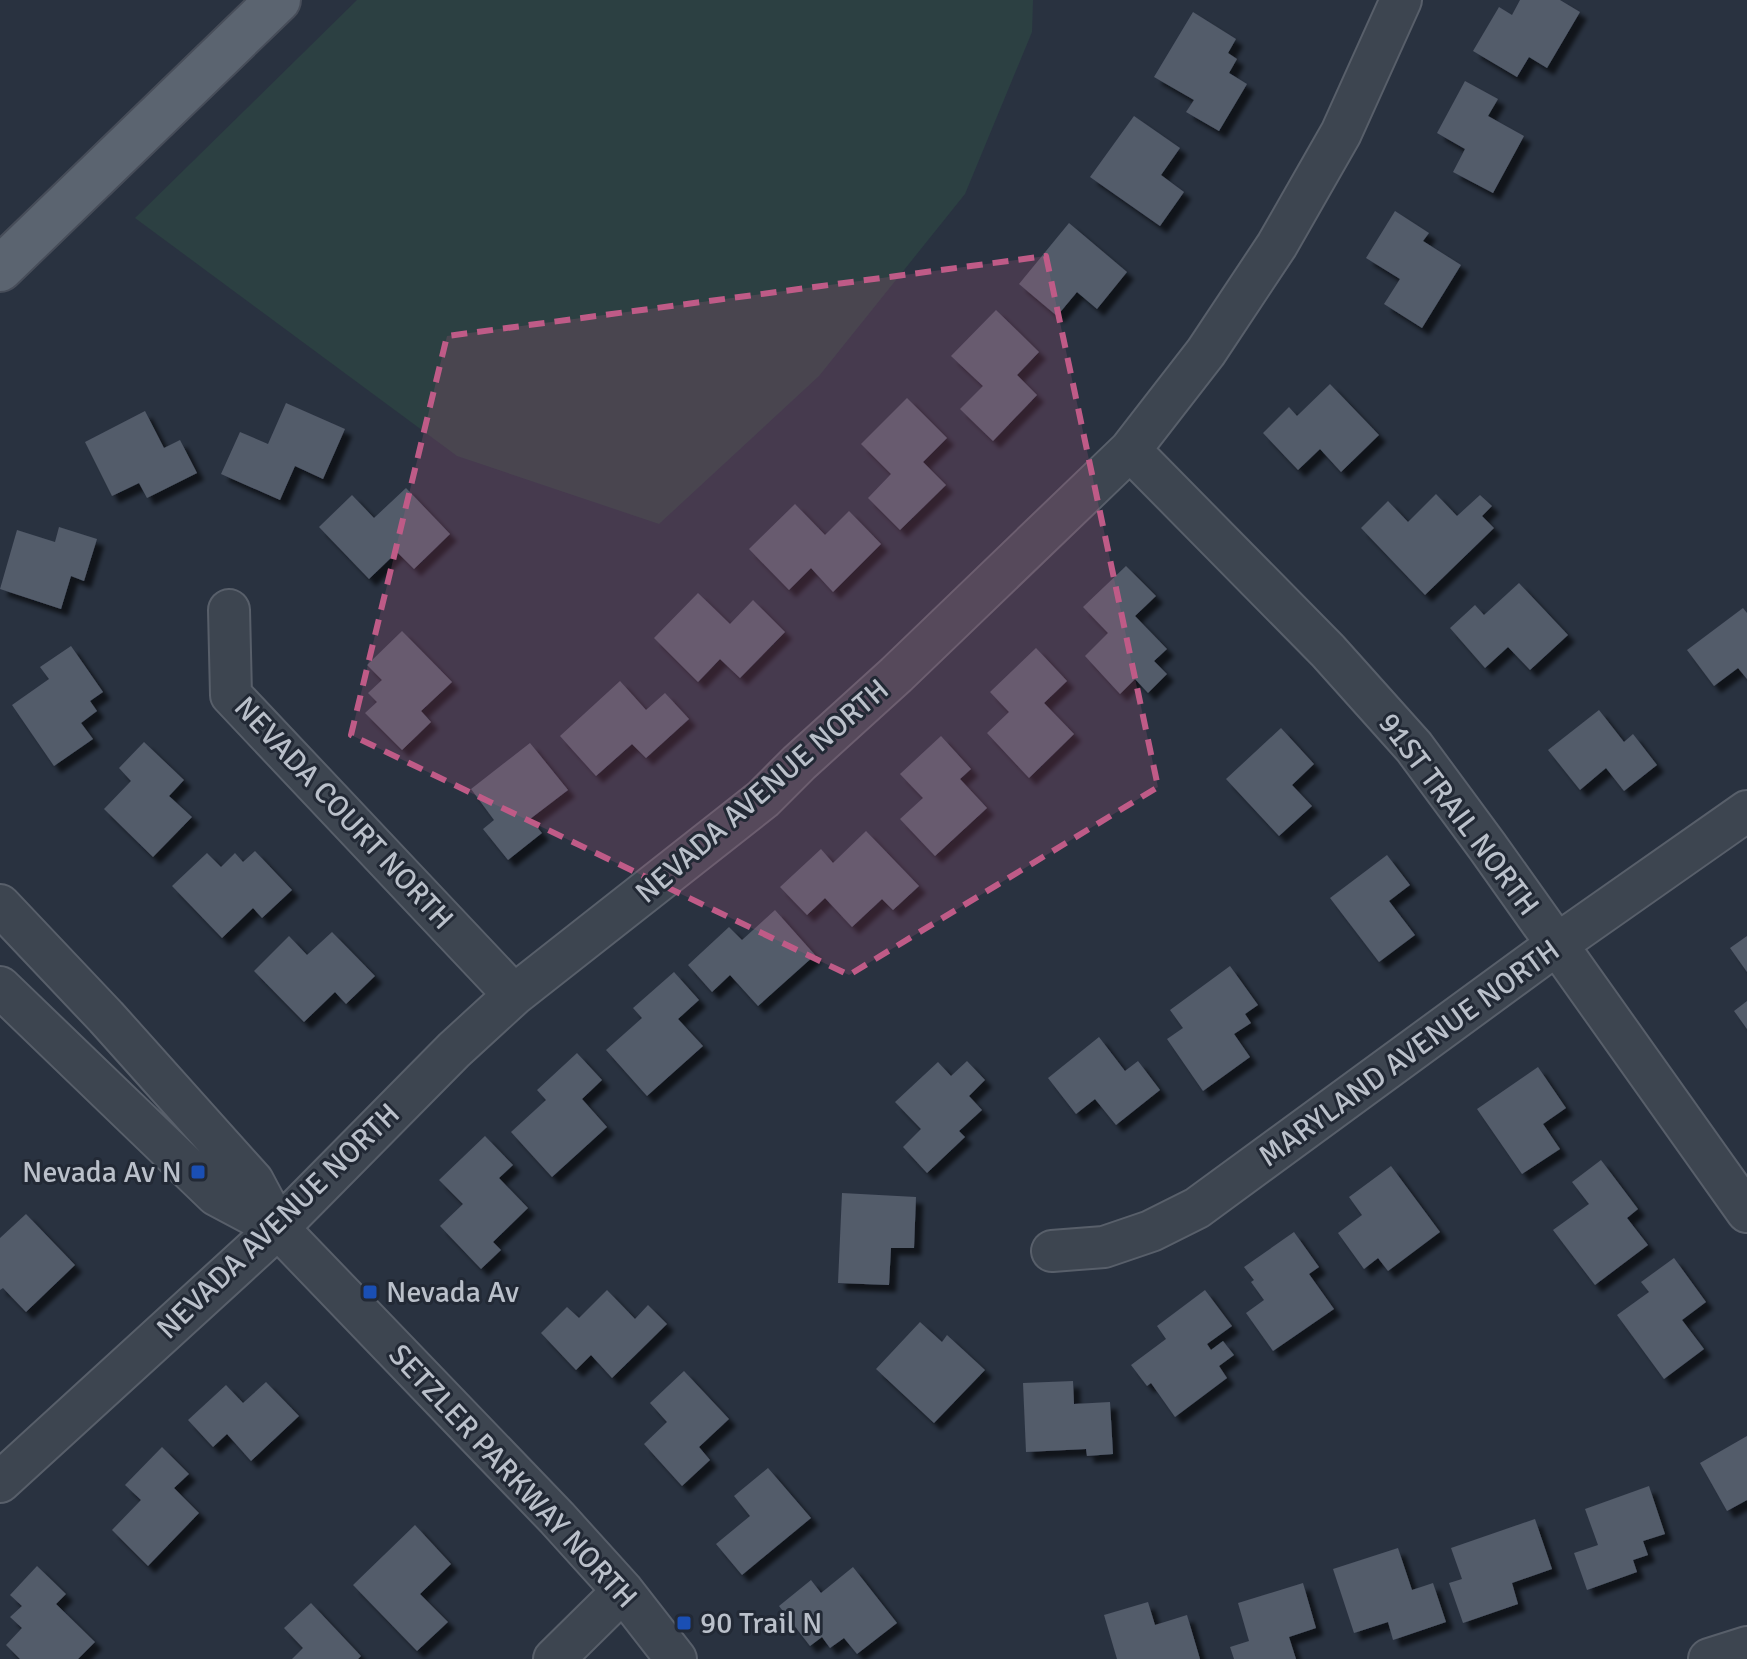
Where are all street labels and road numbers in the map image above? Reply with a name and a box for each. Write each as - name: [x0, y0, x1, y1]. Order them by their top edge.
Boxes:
- street label: NEVADA AVENUE NORTH: [628, 671, 896, 911]
- street label: NEVADA COURT NORTH: [226, 689, 461, 937]
- street label: 91ST TRAIL NORTH: [1370, 706, 1547, 923]
- street label: MARYLAND AVENUE NORTH: [1252, 932, 1567, 1175]
- street label: NEVADA AVENUE NORTH: [149, 1096, 407, 1347]
- street label: SETZLER PARKWAY NORTH: [381, 1337, 645, 1616]

